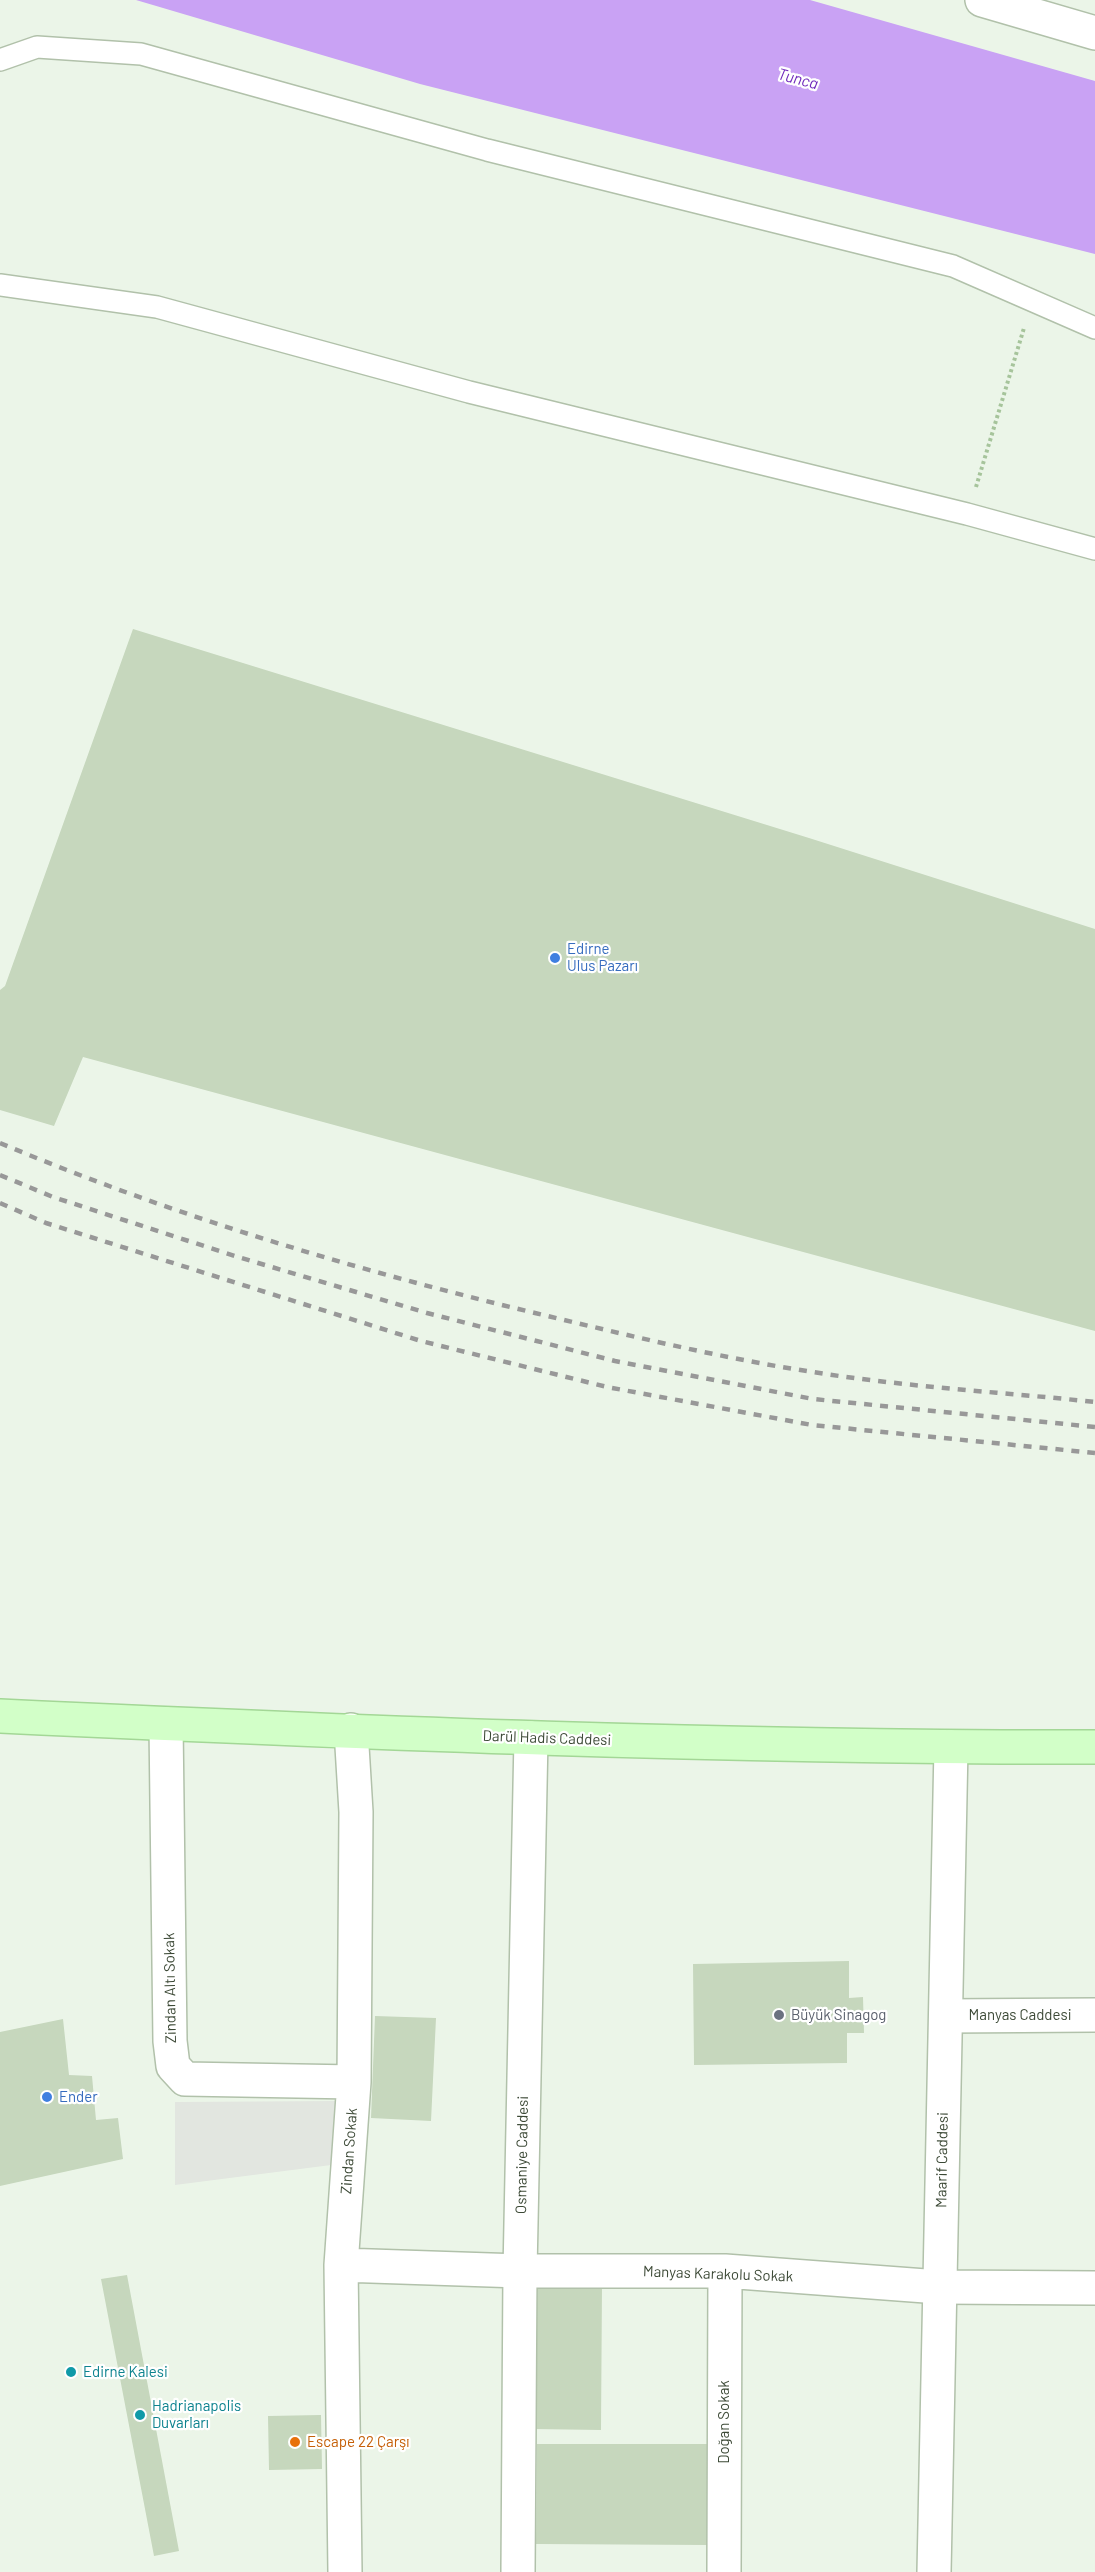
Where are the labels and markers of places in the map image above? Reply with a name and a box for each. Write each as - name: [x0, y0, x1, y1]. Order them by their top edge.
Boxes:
- place label: Edirne Ulus Pazarı: [567, 940, 638, 975]
- marker: Edirne Ulus Pazarı: [548, 951, 562, 965]
- place label: Büyük Sinagog: [791, 2006, 886, 2024]
- marker: Büyük Sinagog: [772, 2008, 786, 2022]
- place label: Ender: [59, 2088, 98, 2106]
- marker: Ender: [40, 2090, 54, 2104]
- place label: Edirne Kalesi: [83, 2363, 168, 2381]
- marker: Edirne Kalesi: [64, 2365, 78, 2379]
- place label: Hadrianapolis Duvarları: [152, 2397, 241, 2432]
- marker: Hadrianapolis Duvarları: [133, 2408, 147, 2422]
- place label: Escape 22 Çarşı: [307, 2433, 410, 2451]
- marker: Escape 22 Çarşı: [288, 2435, 302, 2449]

